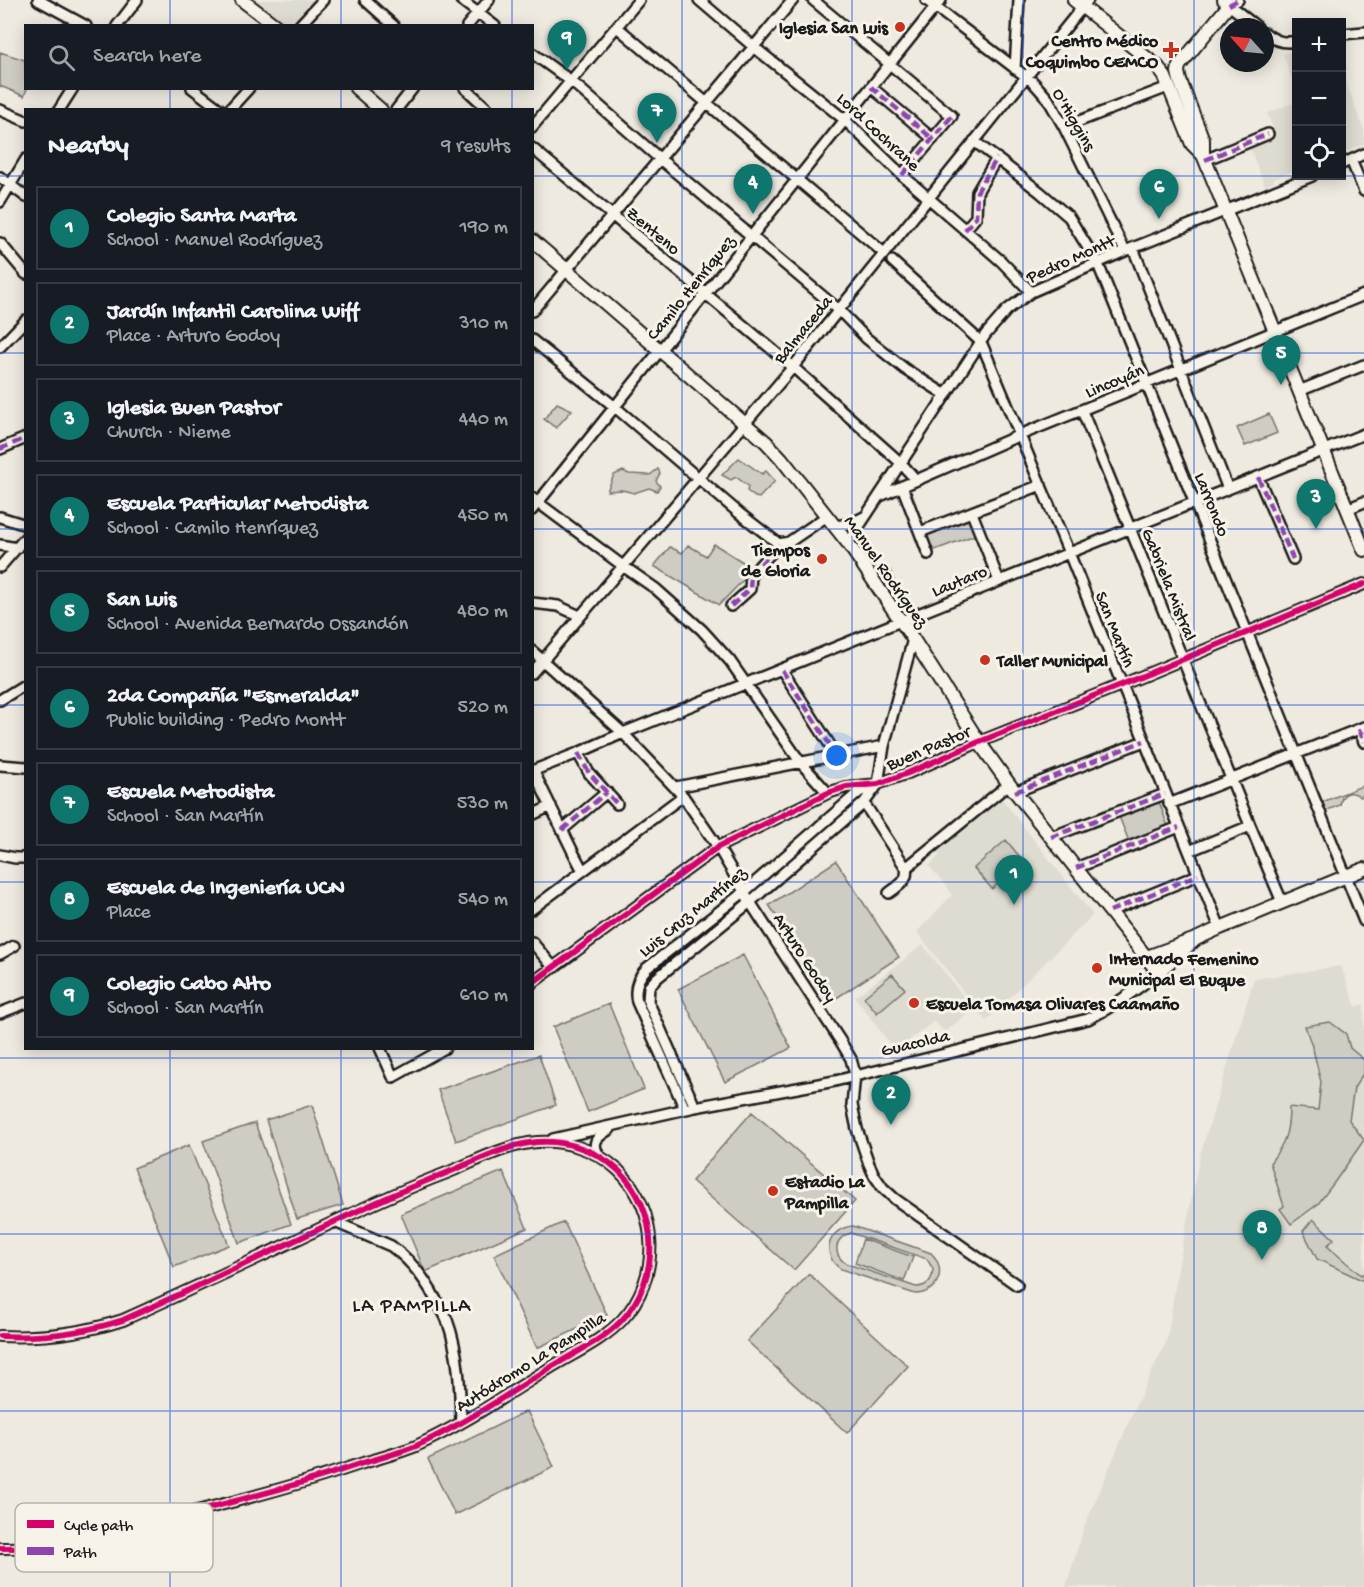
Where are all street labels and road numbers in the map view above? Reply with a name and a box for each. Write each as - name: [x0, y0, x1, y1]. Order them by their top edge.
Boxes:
- street label: O'Higgins: [1046, 85, 1100, 157]
- street label: Lord Cochrane: [831, 89, 924, 177]
- street label: Zenteno: [621, 203, 684, 261]
- street label: Camilo Henríquez: [643, 231, 741, 345]
- street label: Pedro Montt: [1023, 231, 1120, 290]
- street label: Balmaceda: [769, 291, 838, 370]
- street label: Lincoyán: [1082, 360, 1148, 404]
- street label: Larrondo: [1188, 470, 1233, 540]
- street label: Manuel Rodríguez: [838, 512, 932, 634]
- street label: Gabriela Mistral: [1136, 526, 1200, 644]
- street label: Lautaro: [929, 562, 991, 603]
- street label: San Martín: [1089, 589, 1139, 671]
- street label: Buen Pastor: [883, 722, 976, 777]
- street label: Luis Cruz Martínez: [635, 862, 752, 963]
- street label: Arturo Godoy: [767, 910, 841, 1007]
- street label: Guacolda: [879, 1026, 953, 1063]
- street label: Autódromo La Pampilla: [453, 1308, 611, 1418]

